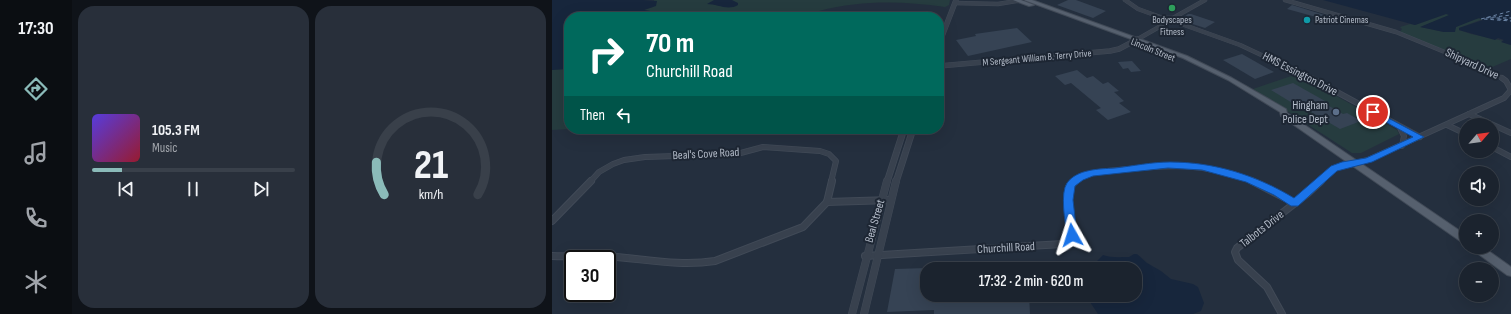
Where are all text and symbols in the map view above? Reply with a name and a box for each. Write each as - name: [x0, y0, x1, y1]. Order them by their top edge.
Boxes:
- marker: Bodyscapes Fitness: [1167, 3, 1177, 13]
- place label: Bodyscapes Fitness: [1152, 14, 1192, 38]
- place label: Patriot Cinemas: [1315, 14, 1369, 26]
- marker: Patriot Cinemas: [1302, 15, 1312, 25]
- text: 17:30: [18, 18, 54, 39]
- text: 70 m: [646, 27, 694, 60]
- icon: right: [580, 28, 632, 80]
- street label: Lincoln Street: [1129, 36, 1177, 64]
- street label: Shipyard Drive: [1443, 45, 1501, 83]
- street label: M Sergeant William B. Terry Drive: [982, 47, 1092, 69]
- street label: HMS Essington Drive: [1260, 49, 1340, 99]
- text: Churchill Road: [646, 61, 733, 82]
- icon: directions: [22, 75, 50, 103]
- pin: [1356, 95, 1390, 129]
- place label: Hingham Police Dept: [1282, 98, 1328, 127]
- icon: arrive: [1362, 101, 1384, 123]
- icon: left: [613, 104, 635, 126]
- text: Then: [580, 106, 605, 125]
- marker: Hingham Police Dept: [1331, 107, 1341, 117]
- north arrow: [1459, 118, 1499, 158]
- map controls: [1459, 118, 1499, 302]
- text: 105.3 FM: [152, 121, 200, 140]
- icon: music: [22, 139, 50, 167]
- text: Music: [152, 140, 177, 156]
- text: 21: [413, 141, 448, 190]
- street label: Beal's Cove Road: [672, 145, 740, 163]
- button: sound: [1459, 166, 1499, 206]
- icon: previous: [115, 178, 137, 200]
- icon: pause: [182, 178, 204, 200]
- icon: next: [250, 178, 272, 200]
- text: km/h: [418, 186, 443, 203]
- street label: Beal Street: [862, 197, 888, 244]
- icon: phone: [22, 204, 50, 232]
- street label: Talbots Drive: [1237, 207, 1287, 251]
- position arrow: [1051, 214, 1093, 256]
- button: +: [1459, 214, 1499, 254]
- street label: Churchill Road: [977, 239, 1035, 257]
- speed limit sign: 30: [564, 250, 616, 302]
- button: −: [1459, 262, 1499, 302]
- icon: climate: [22, 268, 50, 296]
- text: 17:32 · 2 min · 620 m: [979, 272, 1083, 291]

